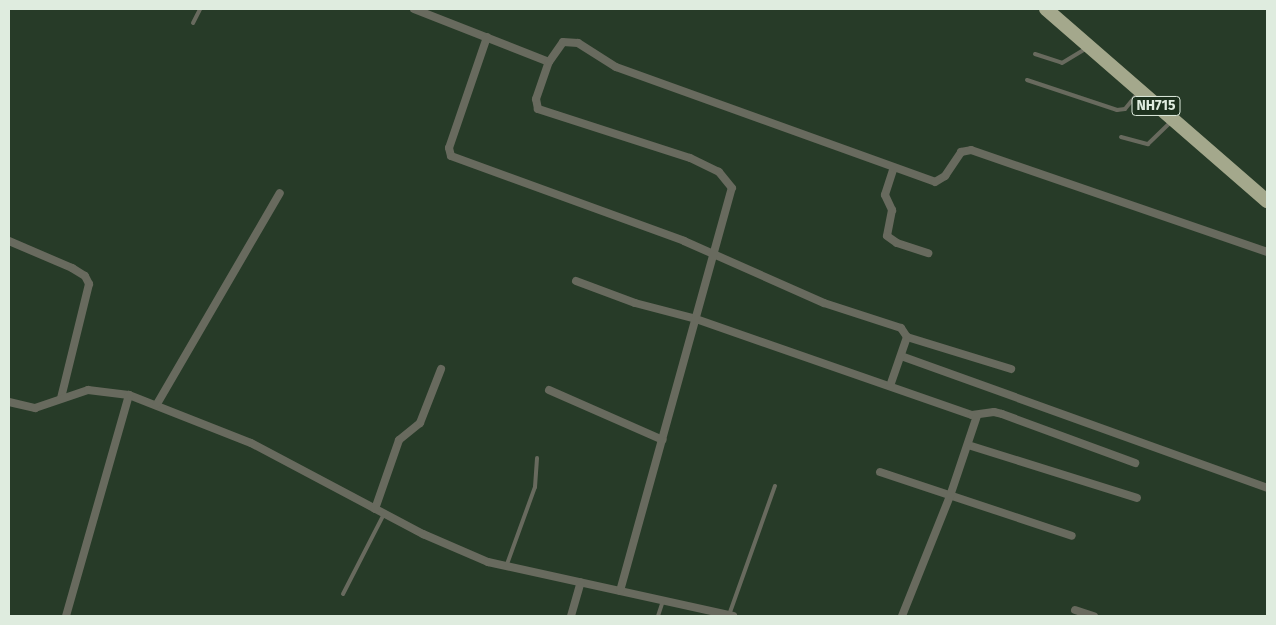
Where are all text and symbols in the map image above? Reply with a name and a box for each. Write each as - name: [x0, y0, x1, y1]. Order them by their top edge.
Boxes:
- road number: NH715: [1131, 94, 1181, 118]

